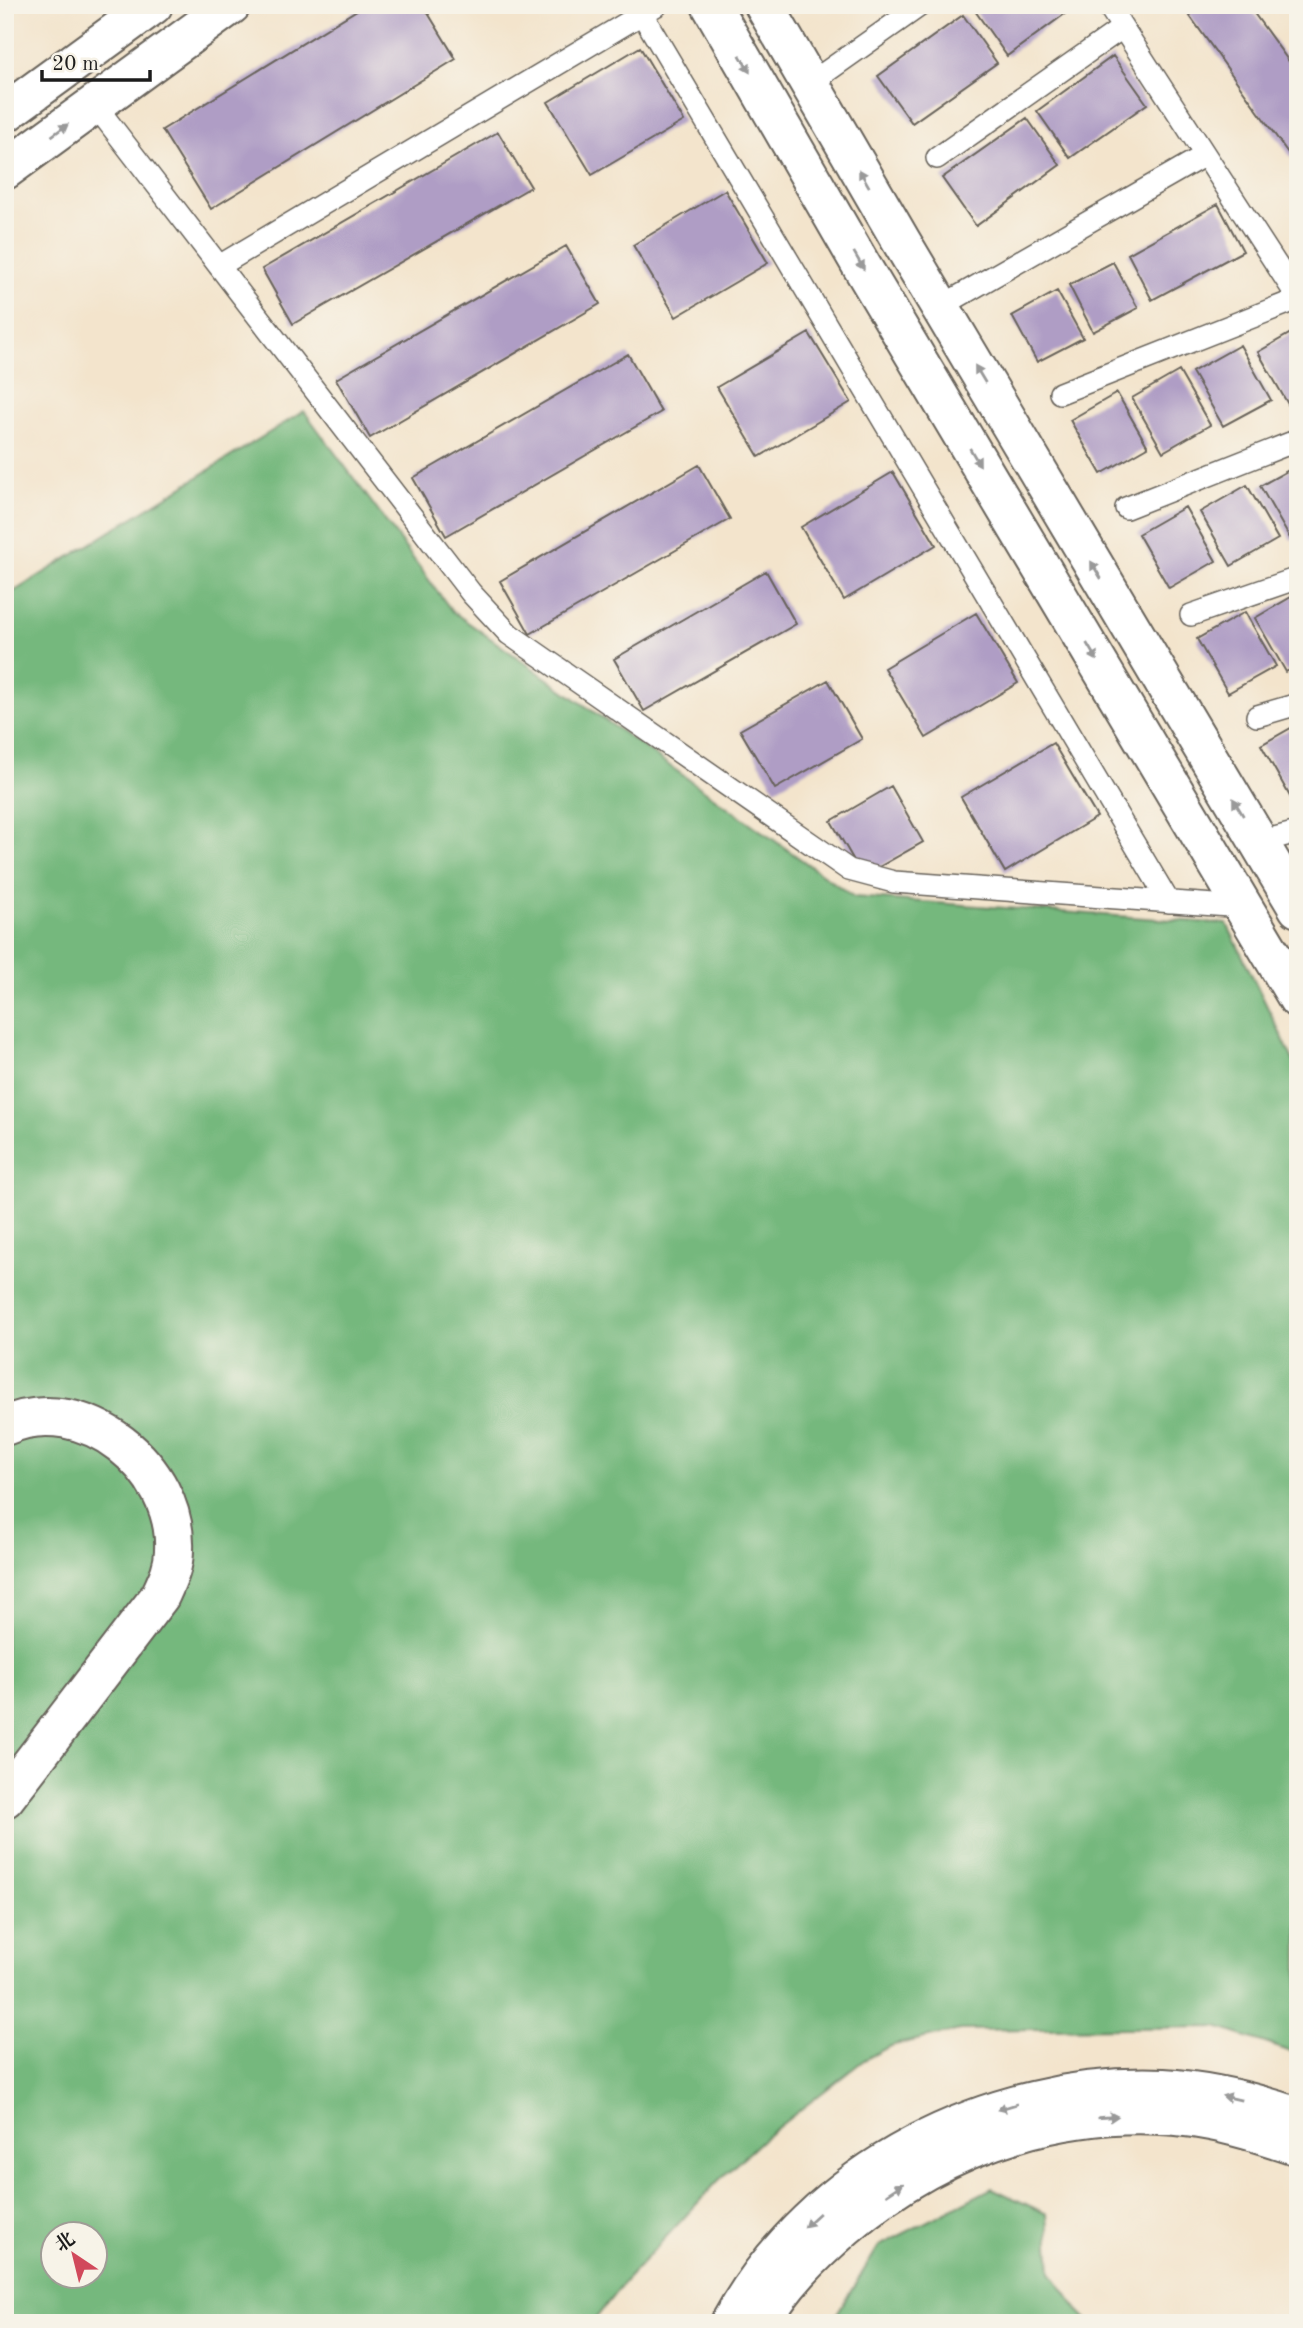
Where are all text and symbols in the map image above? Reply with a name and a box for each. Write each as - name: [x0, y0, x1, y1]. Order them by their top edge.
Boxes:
- scale bar: [42, 38, 150, 82]
- text: 20 m: [52, 54, 99, 75]
- one-way arrow: [739, 55, 751, 74]
- one-way arrow: [51, 123, 69, 137]
- one-way arrow: [858, 169, 870, 188]
- one-way arrow: [853, 252, 865, 271]
- one-way arrow: [974, 365, 986, 384]
- one-way arrow: [969, 447, 981, 466]
- one-way arrow: [1090, 560, 1103, 579]
- one-way arrow: [1085, 643, 1098, 662]
- one-way arrow: [1232, 798, 1244, 817]
- one-way arrow: [1221, 2093, 1243, 2104]
- one-way arrow: [997, 2102, 1018, 2113]
- one-way arrow: [1097, 2111, 1119, 2122]
- one-way arrow: [885, 2183, 905, 2196]
- one-way arrow: [804, 2211, 821, 2227]
- north arrow: [38, 2220, 108, 2290]
- text: 北: [51, 2228, 79, 2256]

